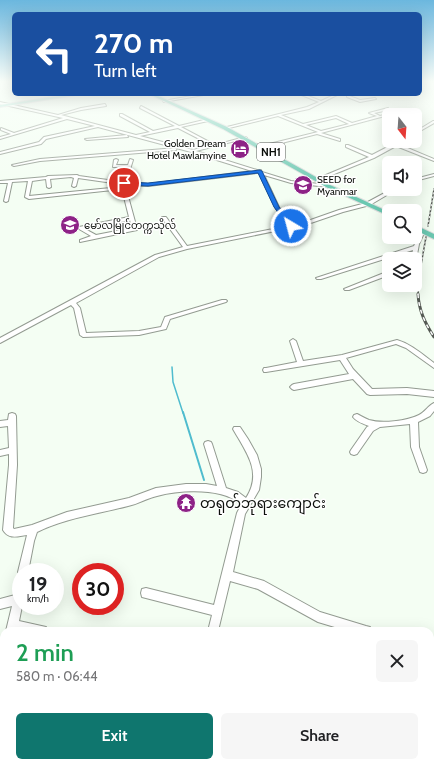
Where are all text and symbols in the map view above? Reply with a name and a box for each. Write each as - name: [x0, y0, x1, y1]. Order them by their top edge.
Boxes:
- text: 270 m: [94, 26, 173, 60]
- icon: left: [28, 28, 80, 80]
- text: Turn left: [94, 60, 157, 82]
- north arrow: [382, 108, 422, 148]
- map controls: [382, 108, 422, 292]
- place label: Golden Dream Hotel Mawlamyine: [147, 137, 226, 162]
- hotel icon: Golden Dream Hotel Mawlamyine: [229, 138, 251, 160]
- road number: NH1: [257, 143, 285, 161]
- button: sound: [382, 156, 422, 196]
- pin: [107, 166, 141, 200]
- icon: arrive: [113, 172, 135, 194]
- place label: SEED for Myanmar: [317, 173, 358, 198]
- school or university icon: SEED for Myanmar: [292, 174, 314, 196]
- button: search: [382, 204, 422, 244]
- position arrow: [270, 205, 312, 247]
- school or university icon: မော်လမြိုင်တက္ကသိုလ်: [59, 214, 81, 236]
- place label: မော်လမြိုင်တက္ကသိုလ်: [84, 218, 176, 234]
- button: layers: [382, 252, 422, 292]
- temple icon: တရုတ်ဘုရားကျောင်း: [175, 492, 197, 514]
- place label: တရုတ်ဘုရားကျောင်း: [200, 493, 326, 515]
- speed limit sign: 30: [72, 563, 124, 615]
- text: 19: [29, 572, 47, 596]
- text: km/h: [27, 592, 49, 605]
- text: 2 min: [16, 638, 74, 667]
- button: close: [376, 640, 418, 682]
- text: 580 m · 06:44: [16, 668, 97, 684]
- button: Exit: [16, 713, 213, 759]
- button: Share: [221, 713, 418, 759]

